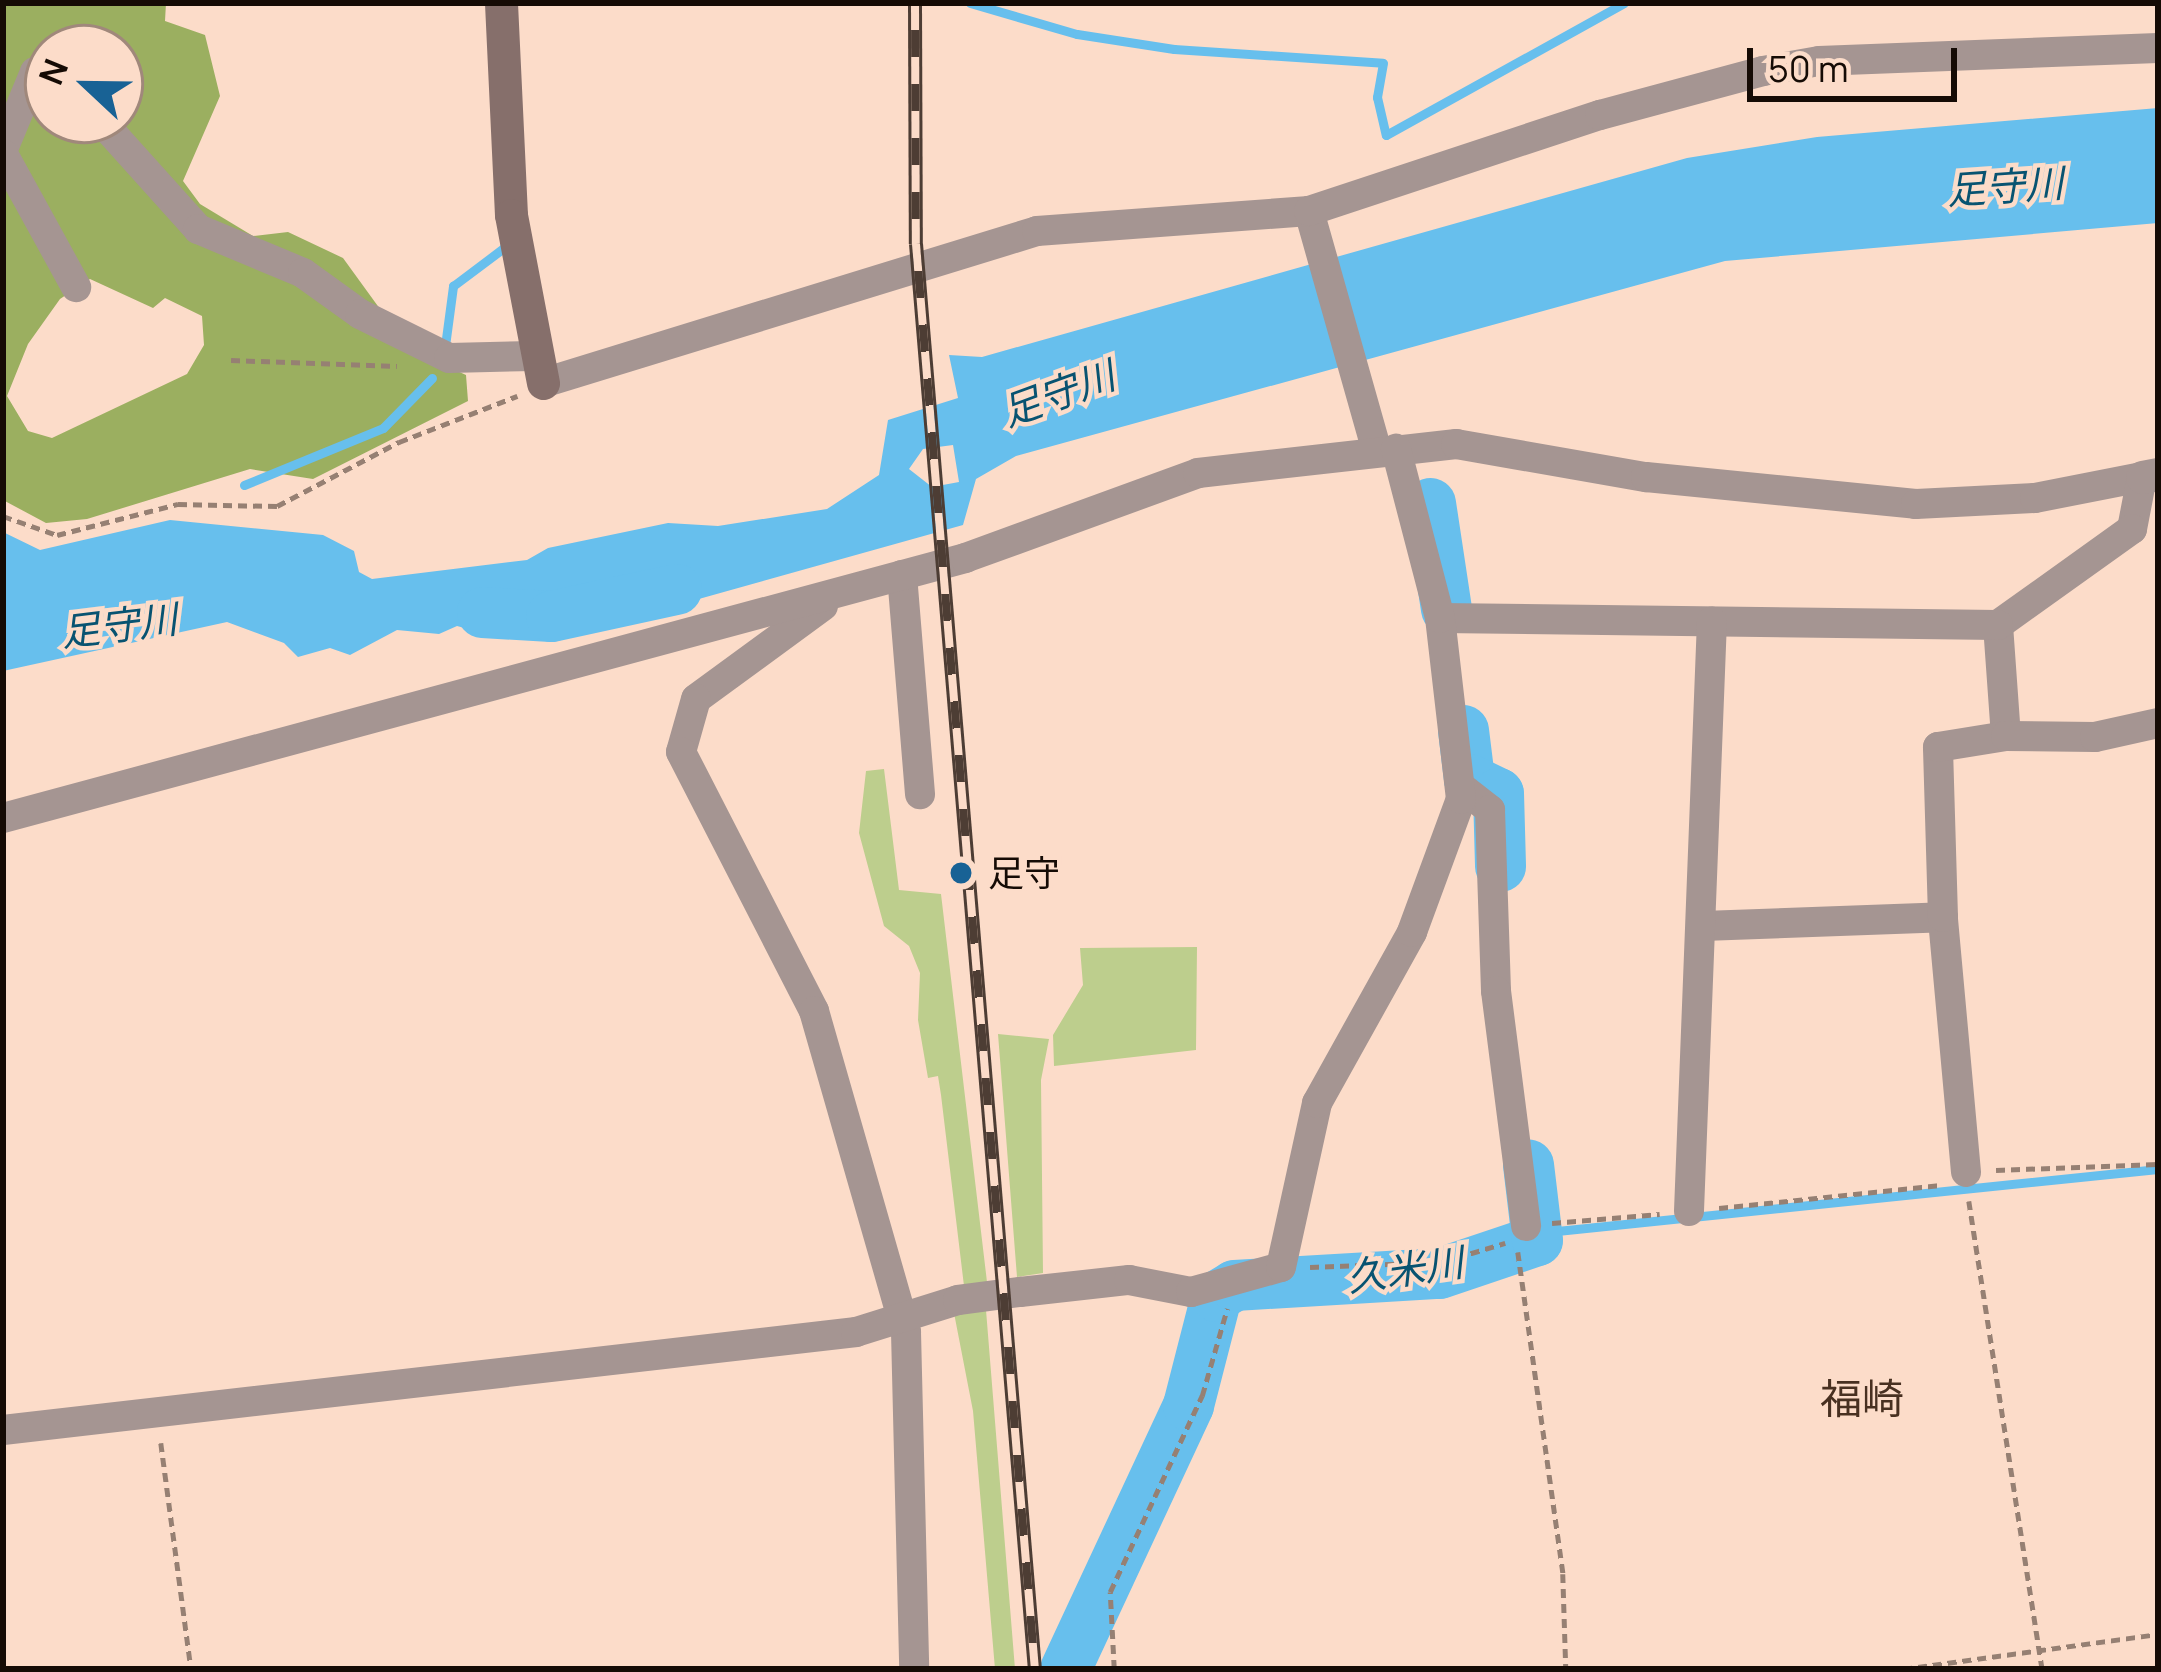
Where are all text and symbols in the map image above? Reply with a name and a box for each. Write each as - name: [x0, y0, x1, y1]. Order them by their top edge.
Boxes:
- north arrow: [24, 24, 144, 144]
- scale bar: [1753, 24, 1963, 98]
- text: 50 m: [1768, 44, 1848, 93]
- text: N: [28, 52, 78, 91]
- water label: 足守川: [1945, 159, 2065, 213]
- water label: 足守川: [995, 351, 1121, 435]
- water label: 足守川: [58, 595, 180, 655]
- place label: 足守: [988, 851, 1060, 895]
- marker: 足守: [945, 857, 977, 889]
- water label: 久米川: [1344, 1238, 1466, 1300]
- district label: 福崎: [1820, 1373, 1904, 1423]

